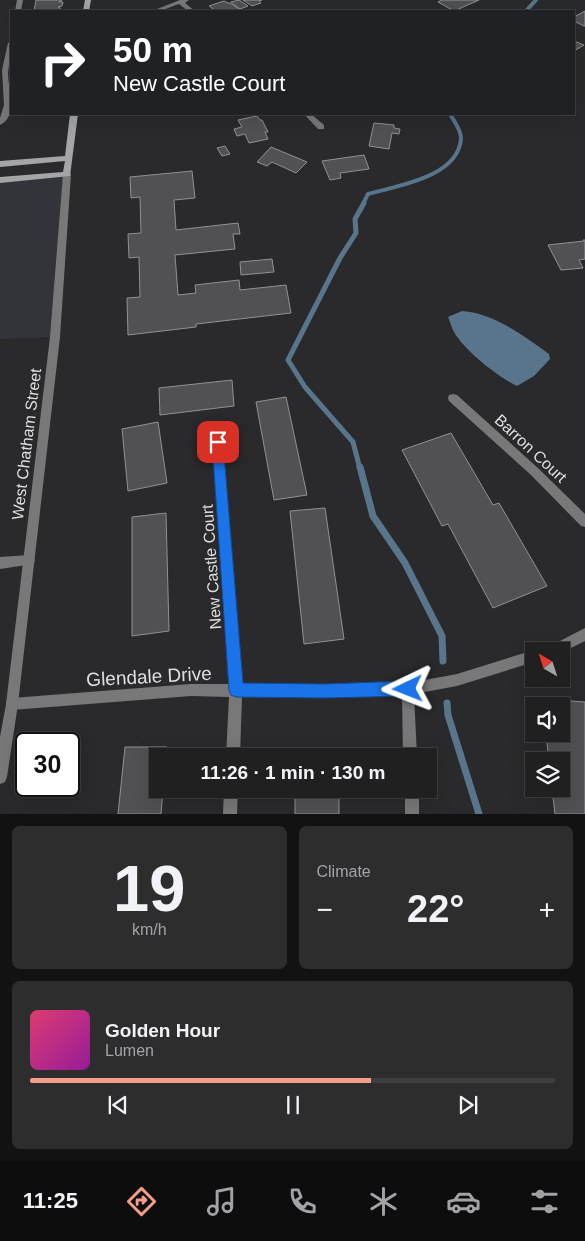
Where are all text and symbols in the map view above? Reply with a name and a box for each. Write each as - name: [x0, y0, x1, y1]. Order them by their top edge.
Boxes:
- icon: right: [30, 30, 95, 95]
- text: 50 m: [113, 30, 193, 69]
- text: New Castle Court: [113, 71, 285, 96]
- street label: West Chatham Street: [9, 367, 44, 521]
- street label: Barron Court: [491, 411, 570, 486]
- pin: [197, 421, 239, 463]
- icon: arrive: [204, 428, 232, 456]
- street label: New Castle Court: [199, 503, 224, 630]
- north arrow: [525, 642, 570, 688]
- map controls: [525, 642, 570, 797]
- position arrow: [381, 662, 433, 714]
- street label: Glendale Drive: [86, 663, 212, 690]
- button: sound: [525, 697, 570, 742]
- speed limit sign: 30: [15, 732, 80, 797]
- button: layers: [525, 752, 570, 797]
- text: 11:26 · 1 min · 130 m: [201, 762, 385, 783]
- text: 19: [113, 852, 185, 925]
- text: Climate: [317, 863, 371, 880]
- text: 22°: [407, 888, 464, 930]
- text: −: [317, 894, 333, 925]
- text: +: [539, 894, 555, 925]
- text: km/h: [132, 921, 167, 938]
- text: Golden Hour: [105, 1020, 220, 1041]
- text: Lumen: [105, 1042, 154, 1059]
- icon: previous: [104, 1091, 132, 1119]
- icon: pause: [279, 1091, 307, 1119]
- icon: next: [454, 1091, 482, 1119]
- icon: directions: [124, 1184, 159, 1219]
- icon: music: [204, 1184, 239, 1219]
- icon: phone: [285, 1184, 320, 1219]
- icon: climate: [366, 1184, 401, 1219]
- icon: car: [446, 1184, 481, 1219]
- icon: filters: [527, 1184, 562, 1219]
- text: 11:25: [23, 1188, 78, 1213]

